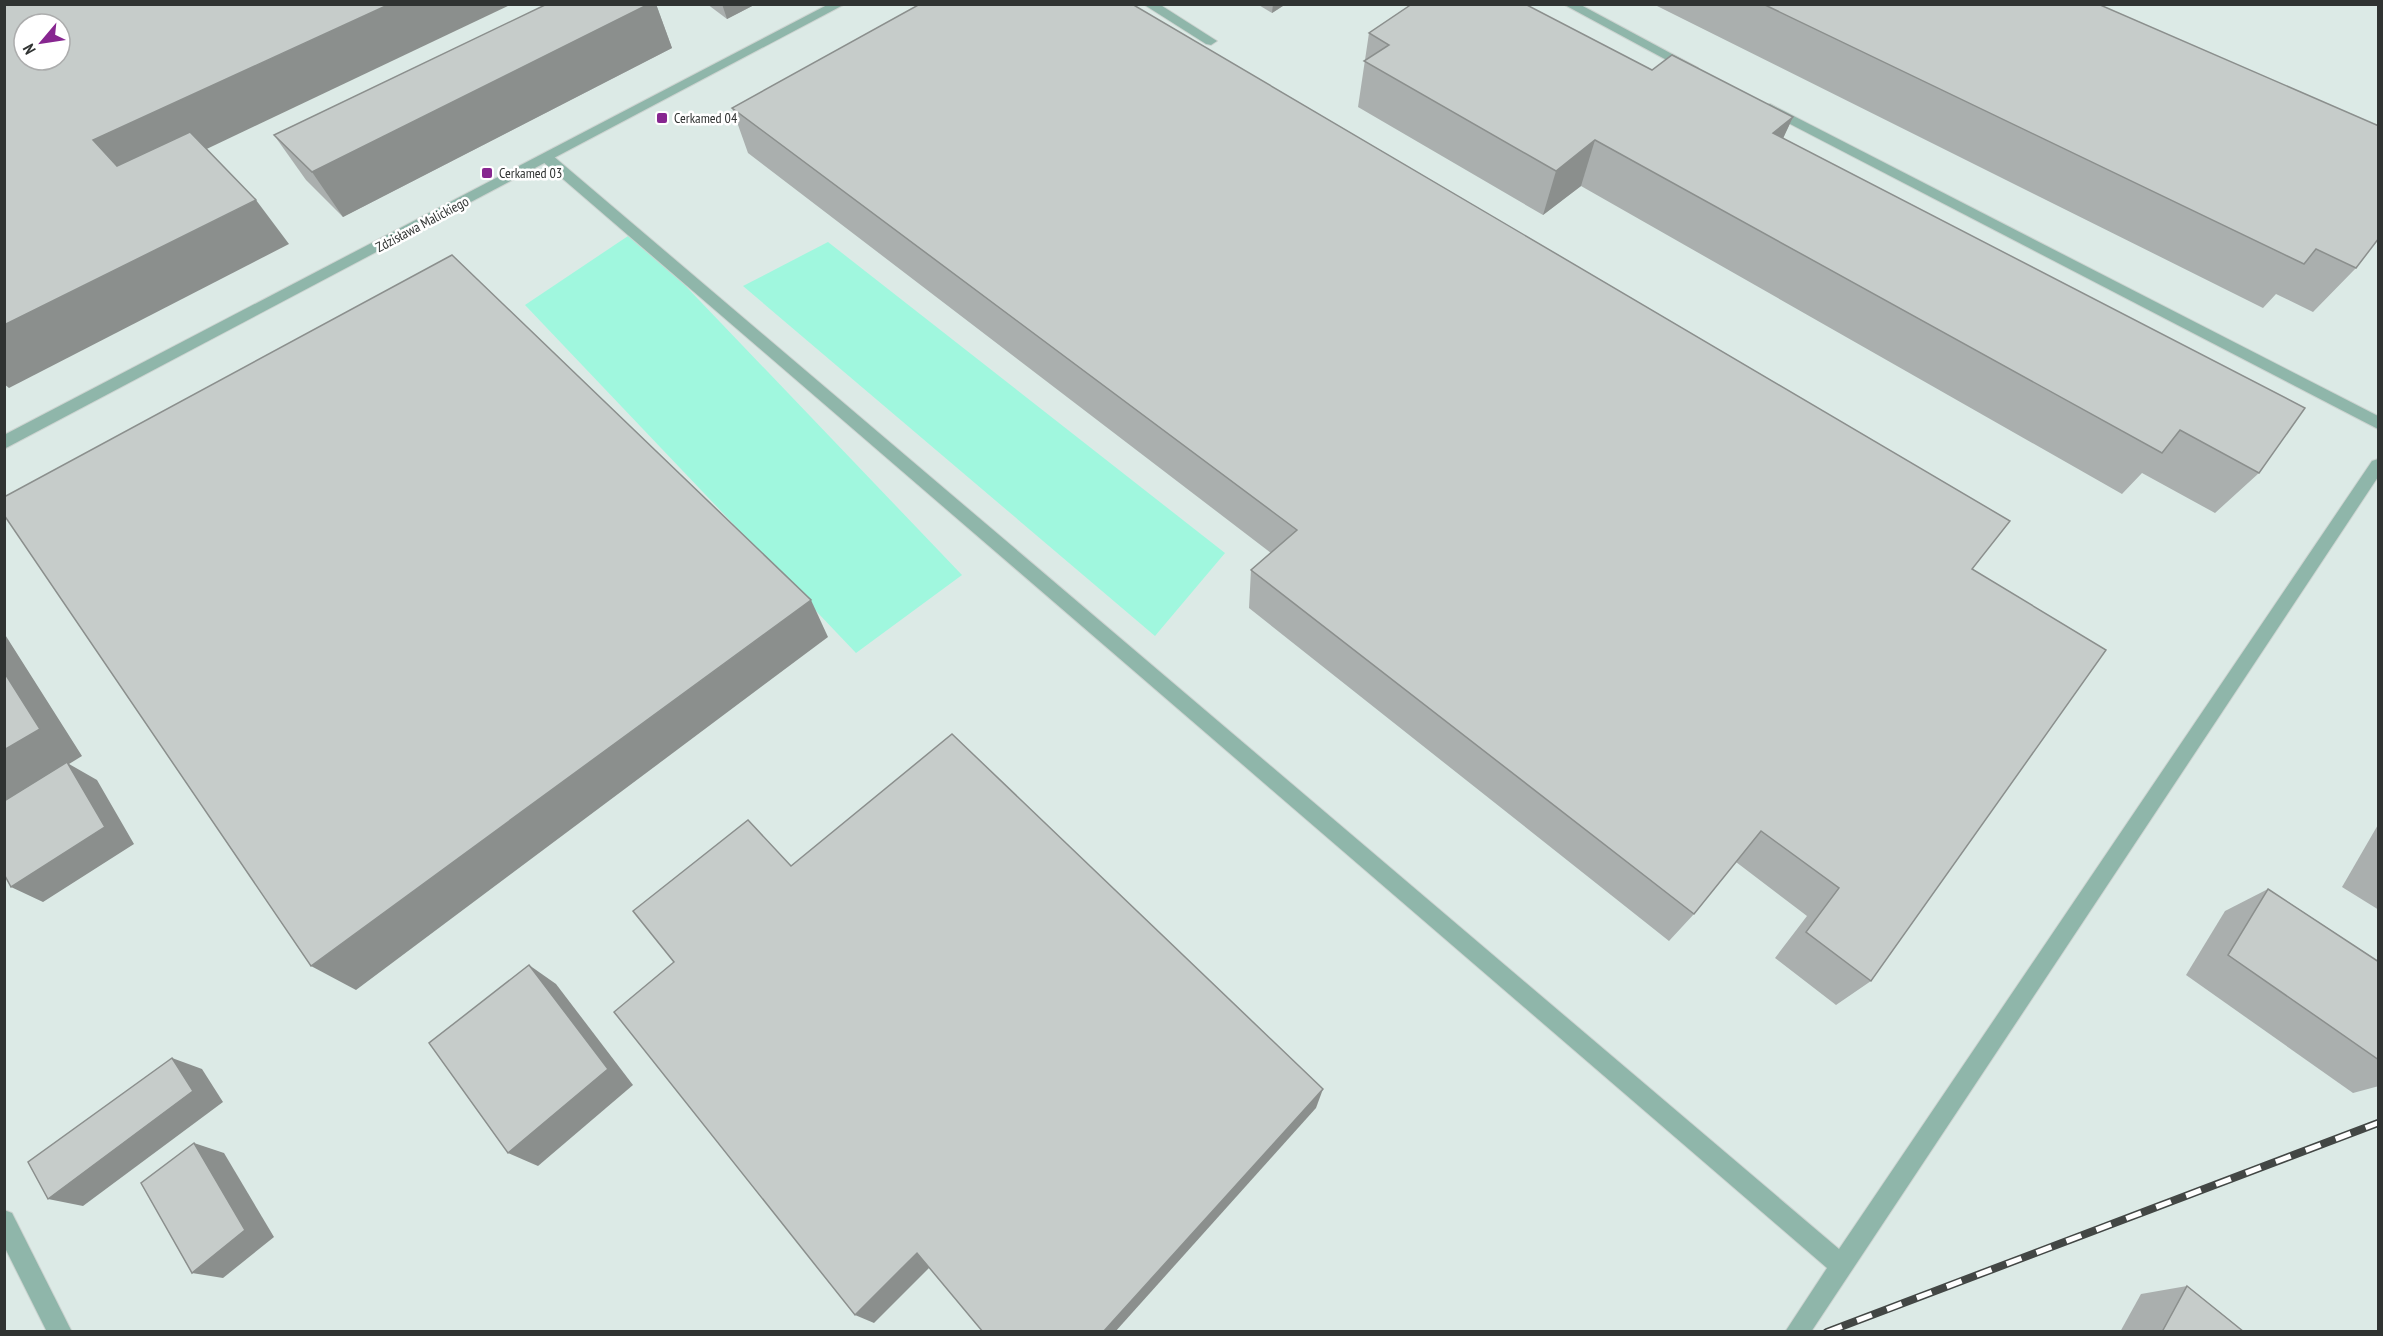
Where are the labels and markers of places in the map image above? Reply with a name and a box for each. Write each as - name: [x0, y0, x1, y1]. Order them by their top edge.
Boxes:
- place label: Cerkamed 04: [674, 109, 738, 127]
- marker: Cerkamed 04: [655, 111, 669, 125]
- place label: Cerkamed 03: [499, 164, 562, 182]
- marker: Cerkamed 03: [480, 166, 494, 180]

